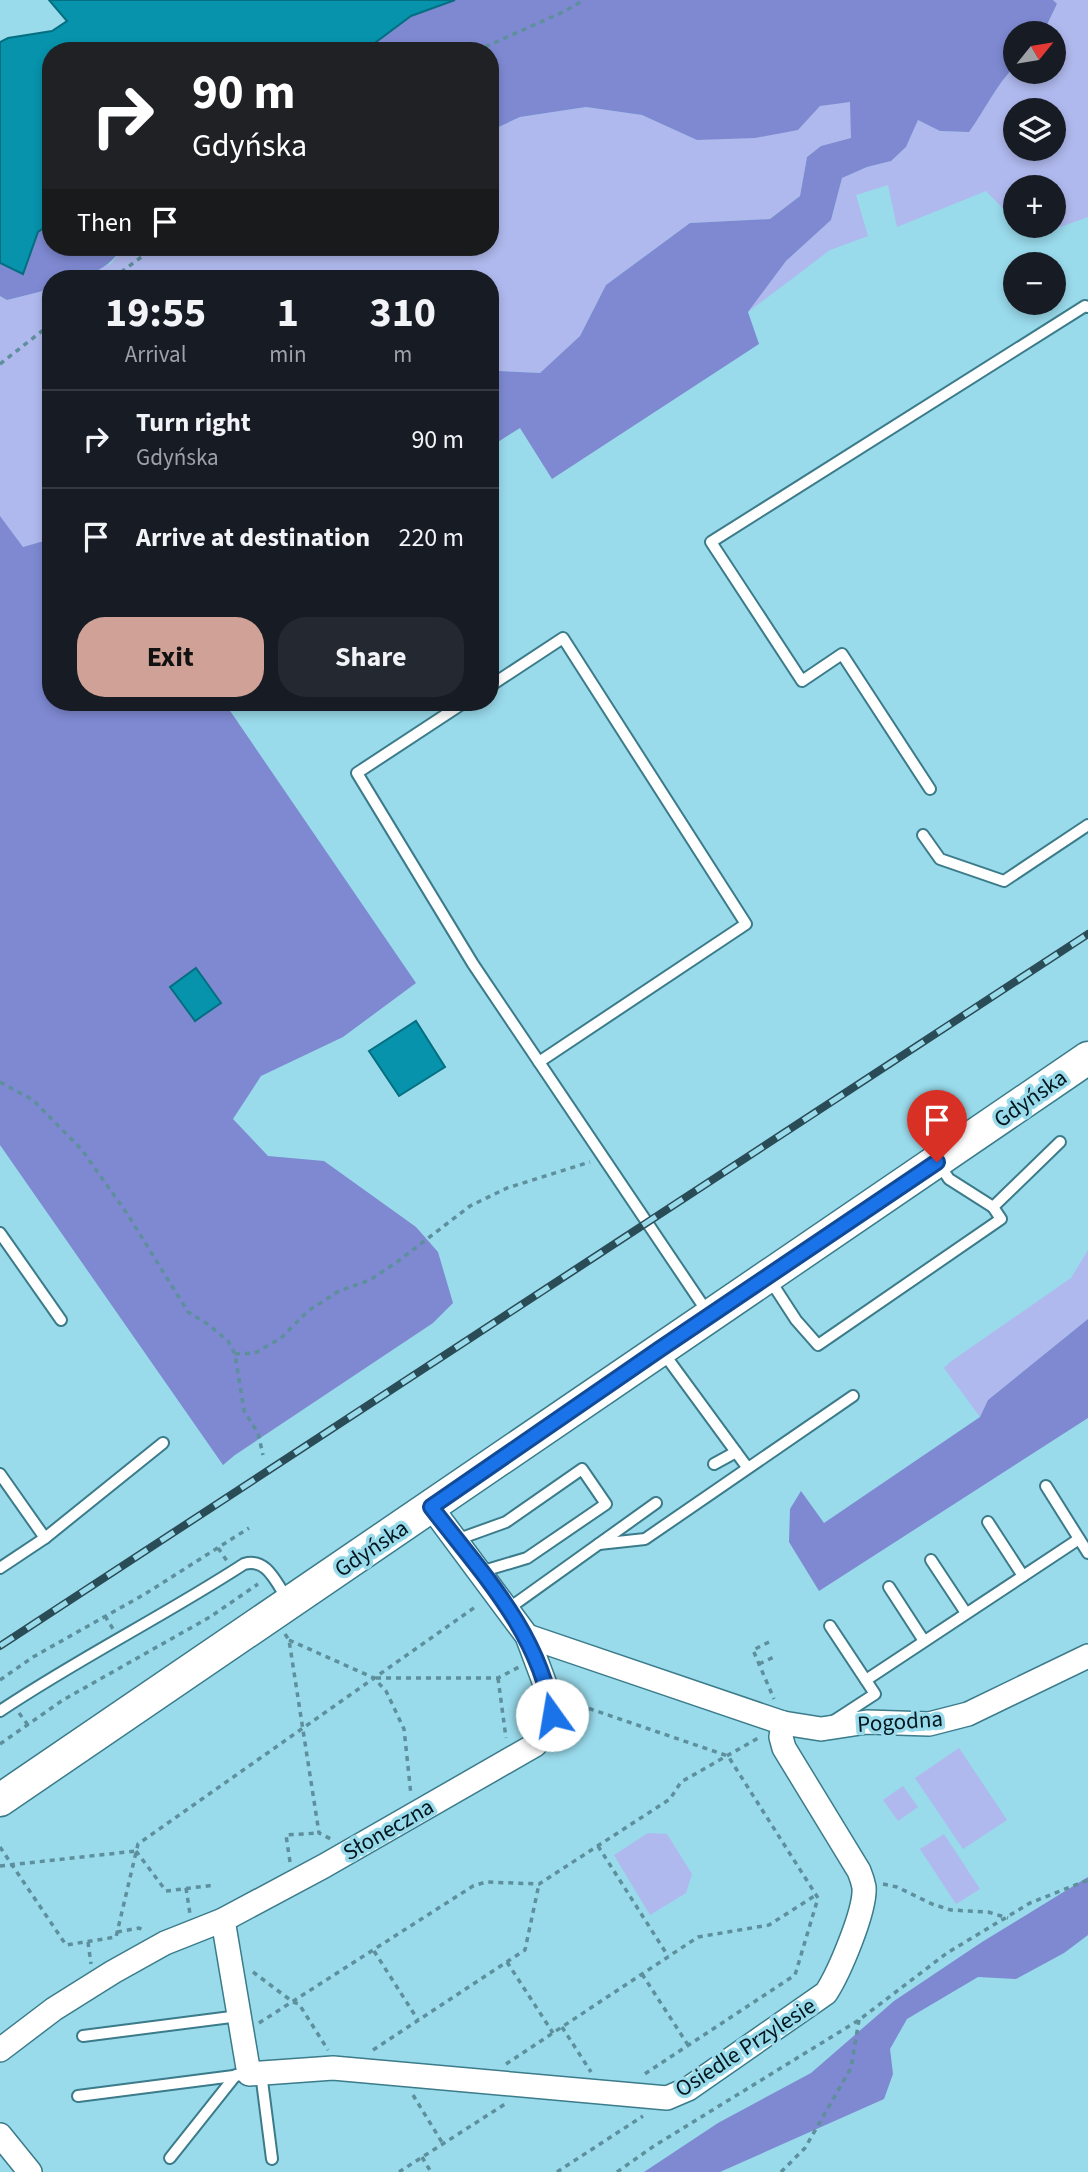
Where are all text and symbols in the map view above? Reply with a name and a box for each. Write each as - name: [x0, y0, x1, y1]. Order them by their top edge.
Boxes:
- north arrow: [1003, 21, 1066, 84]
- map controls: [1003, 21, 1066, 315]
- text: 90 m: [192, 58, 296, 128]
- icon: right: [77, 70, 168, 161]
- button: layers: [1003, 98, 1066, 161]
- text: Gdyńska: [192, 123, 307, 169]
- button: +: [1003, 175, 1066, 238]
- icon: arrive: [146, 203, 184, 241]
- text: Then: [77, 204, 132, 241]
- button: −: [1003, 252, 1066, 315]
- text: 19:55: [105, 283, 206, 343]
- text: 1: [277, 283, 299, 343]
- text: 310: [369, 283, 436, 343]
- text: Arrival: [125, 338, 187, 371]
- text: min: [269, 338, 307, 371]
- text: m: [393, 338, 412, 371]
- text: Turn right: [136, 404, 251, 441]
- icon: right: [77, 420, 115, 458]
- text: 90 m: [411, 421, 464, 458]
- text: Gdyńska: [136, 441, 219, 474]
- icon: arrive: [77, 518, 115, 556]
- text: Arrive at destination: [136, 519, 370, 556]
- text: 220 m: [398, 519, 464, 556]
- button: Exit: [77, 617, 264, 697]
- button: Share: [278, 617, 464, 697]
- street label: Gdyńska: [987, 1061, 1074, 1136]
- pin: [907, 1090, 967, 1162]
- icon: arrive: [918, 1101, 956, 1139]
- street label: Gdyńska: [328, 1512, 415, 1585]
- position arrow: [515, 1678, 589, 1752]
- street label: Pogodna: [856, 1702, 944, 1741]
- street label: Słoneczna: [337, 1790, 440, 1869]
- street label: Osiedle Przylesie: [668, 1989, 822, 2105]

